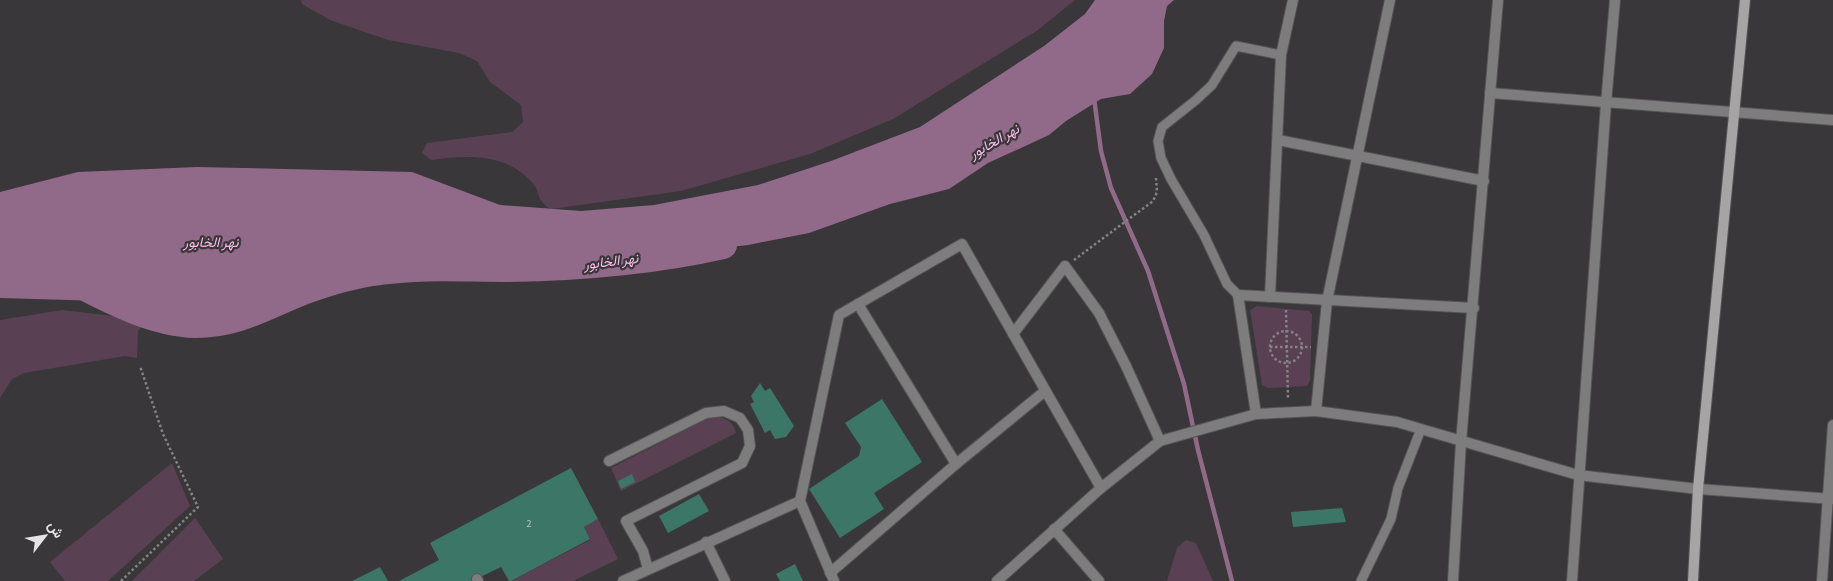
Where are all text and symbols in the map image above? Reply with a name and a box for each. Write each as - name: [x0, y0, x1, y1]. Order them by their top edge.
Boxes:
- water label: نهر الخابور: [965, 119, 1024, 165]
- water label: نهر الخابور: [183, 233, 239, 253]
- water label: نهر الخابور: [582, 249, 641, 275]
- north arrow: [20, 511, 70, 561]
- text: ش: [42, 517, 68, 542]
- house number: 2: [527, 517, 532, 531]

